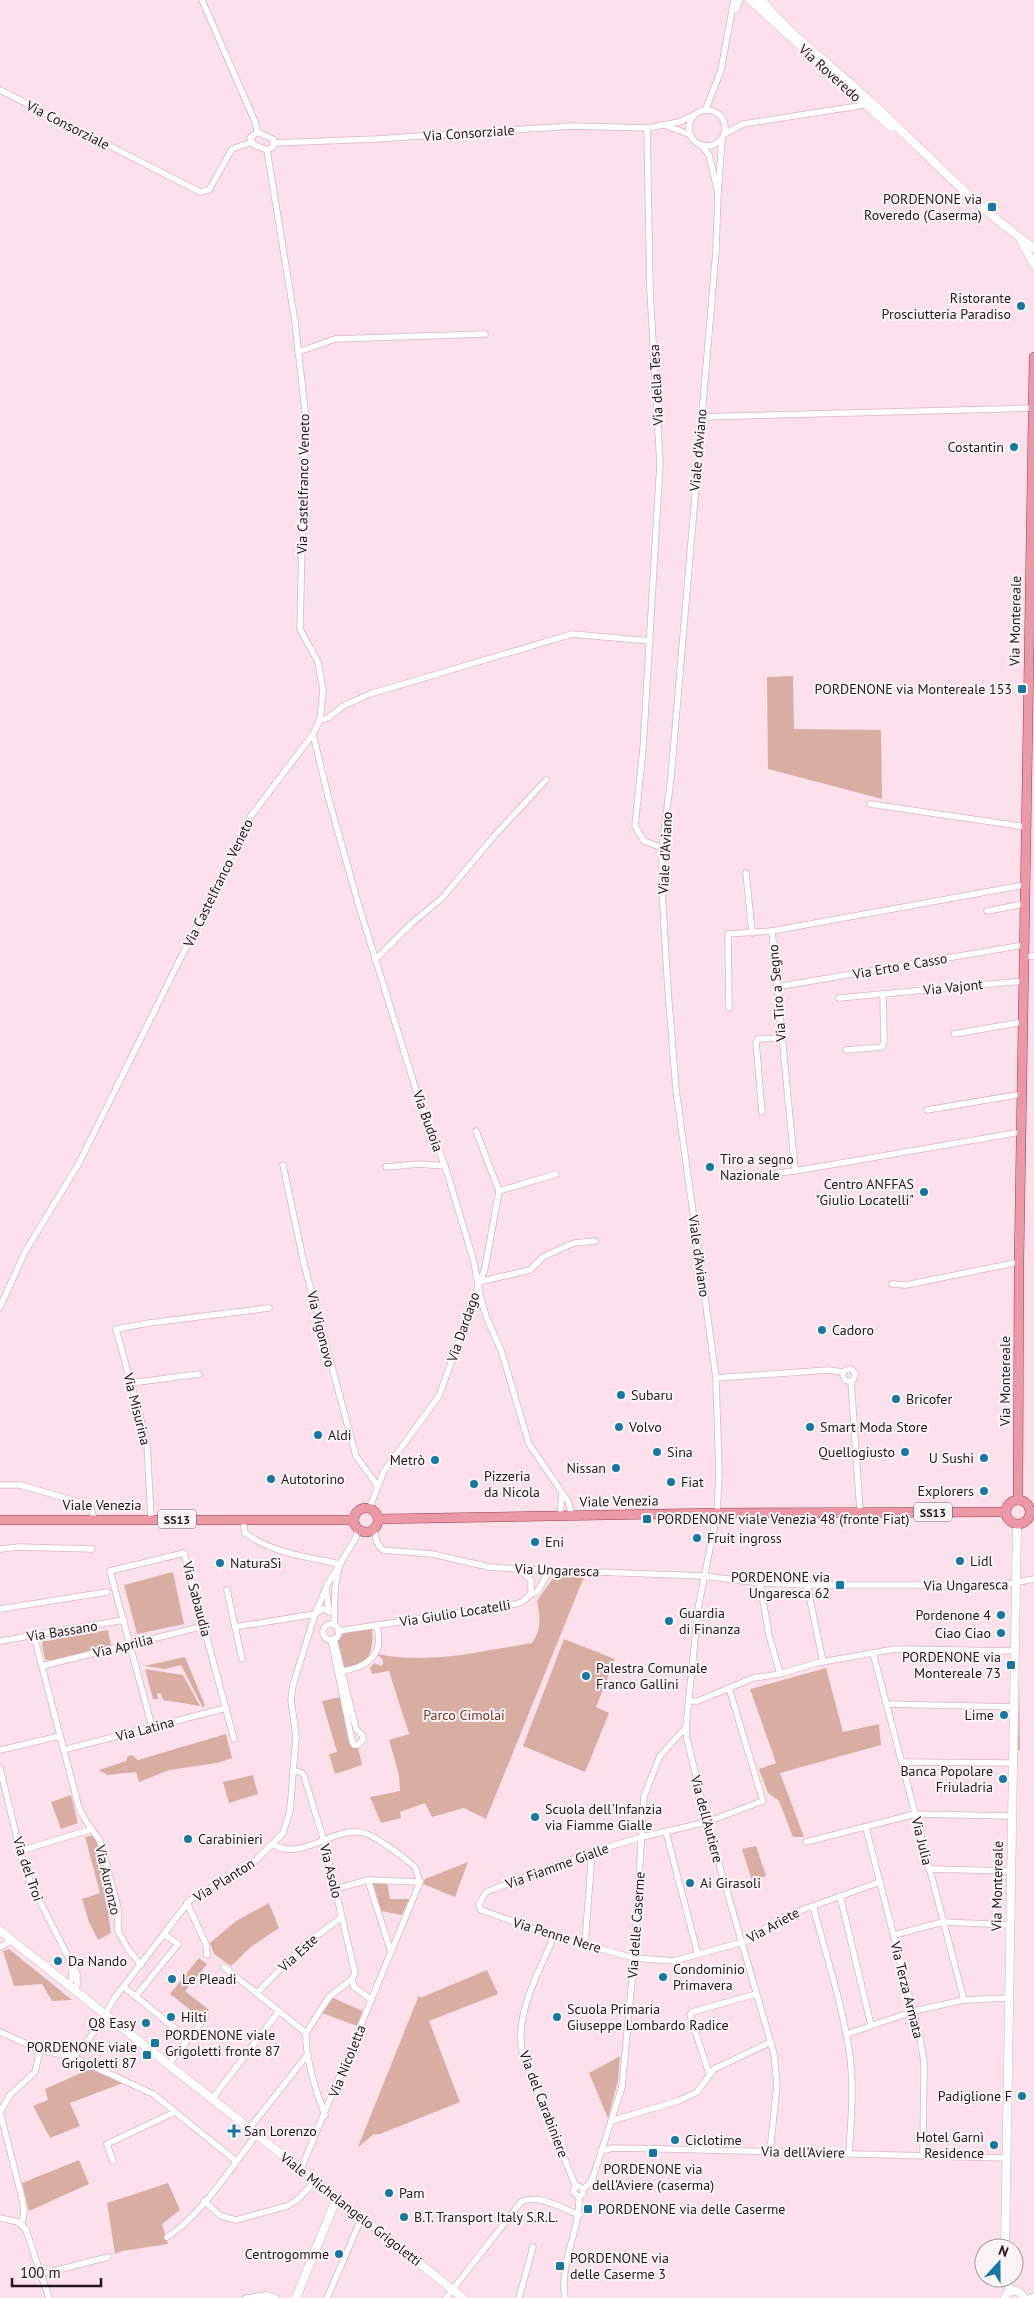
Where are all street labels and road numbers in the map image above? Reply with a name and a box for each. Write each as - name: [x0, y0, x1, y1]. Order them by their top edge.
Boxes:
- street label: Via Roveredo: [794, 40, 865, 106]
- street label: Via Consorziale: [22, 96, 113, 154]
- street label: Via Consorziale: [422, 121, 515, 145]
- street label: Via della Tesa: [645, 344, 667, 427]
- street label: Viale d'Aviano: [685, 408, 711, 493]
- street label: Via Castelfranco Veneto: [293, 414, 313, 555]
- street label: Via Montereale: [1005, 576, 1025, 667]
- street label: Viale d'Aviano: [654, 811, 676, 896]
- street label: Via Castelfranco Veneto: [179, 816, 257, 951]
- street label: Via Tiro a Segno: [764, 944, 790, 1043]
- street label: Via Erto e Casso: [850, 949, 949, 983]
- street label: Via Vajont: [921, 975, 984, 999]
- street label: Via Budoia: [408, 1087, 447, 1154]
- street label: Viale d'Aviano: [684, 1213, 714, 1298]
- street label: Via Vigonovo: [303, 1288, 339, 1369]
- street label: Via Dardago: [442, 1290, 483, 1365]
- street label: Via Montereale: [996, 1336, 1014, 1427]
- street label: Via Misurina: [119, 1370, 155, 1447]
- street label: Viale Venezia: [578, 1491, 659, 1511]
- street label: Viale Venezia: [62, 1496, 142, 1514]
- road number: SS13: [914, 1502, 952, 1521]
- road number: SS13: [158, 1510, 196, 1528]
- street label: Via Sabaudia: [178, 1558, 216, 1639]
- street label: Via Ungaresca: [513, 1559, 600, 1580]
- street label: Via Ungaresca: [923, 1575, 1009, 1595]
- street label: Via Giulio Locatelli: [397, 1595, 512, 1631]
- street label: Via Bassano: [24, 1617, 99, 1646]
- street label: Via Aprilia: [90, 1630, 155, 1662]
- street label: Via Latina: [113, 1713, 176, 1746]
- street label: Via dell'Autiere: [686, 1772, 727, 1865]
- street label: Via Julia: [907, 1814, 937, 1867]
- street label: Via del Troi: [8, 1834, 47, 1903]
- street label: Via Fiamme Gialle: [502, 1839, 611, 1893]
- street label: Via Asolo: [315, 1841, 346, 1900]
- street label: Via Montereale: [987, 1841, 1007, 1932]
- street label: Via Auronzo: [91, 1842, 125, 1917]
- street label: Via Planton: [189, 1854, 258, 1906]
- street label: Via delle Caserme: [623, 1871, 649, 1980]
- street label: Via Ariete: [743, 1903, 802, 1947]
- street label: Via Penne Nere: [510, 1913, 603, 1957]
- street label: Via Este: [274, 1930, 322, 1976]
- street label: Via Terza Armata: [886, 1939, 928, 2040]
- street label: Via Nicoletta: [324, 2022, 370, 2101]
- street label: Via del Carabiniere: [515, 2047, 573, 2160]
- street label: Via dell'Aviere: [760, 2142, 845, 2162]
- street label: Viale Michelangelo Grigoletti: [276, 2148, 425, 2270]

